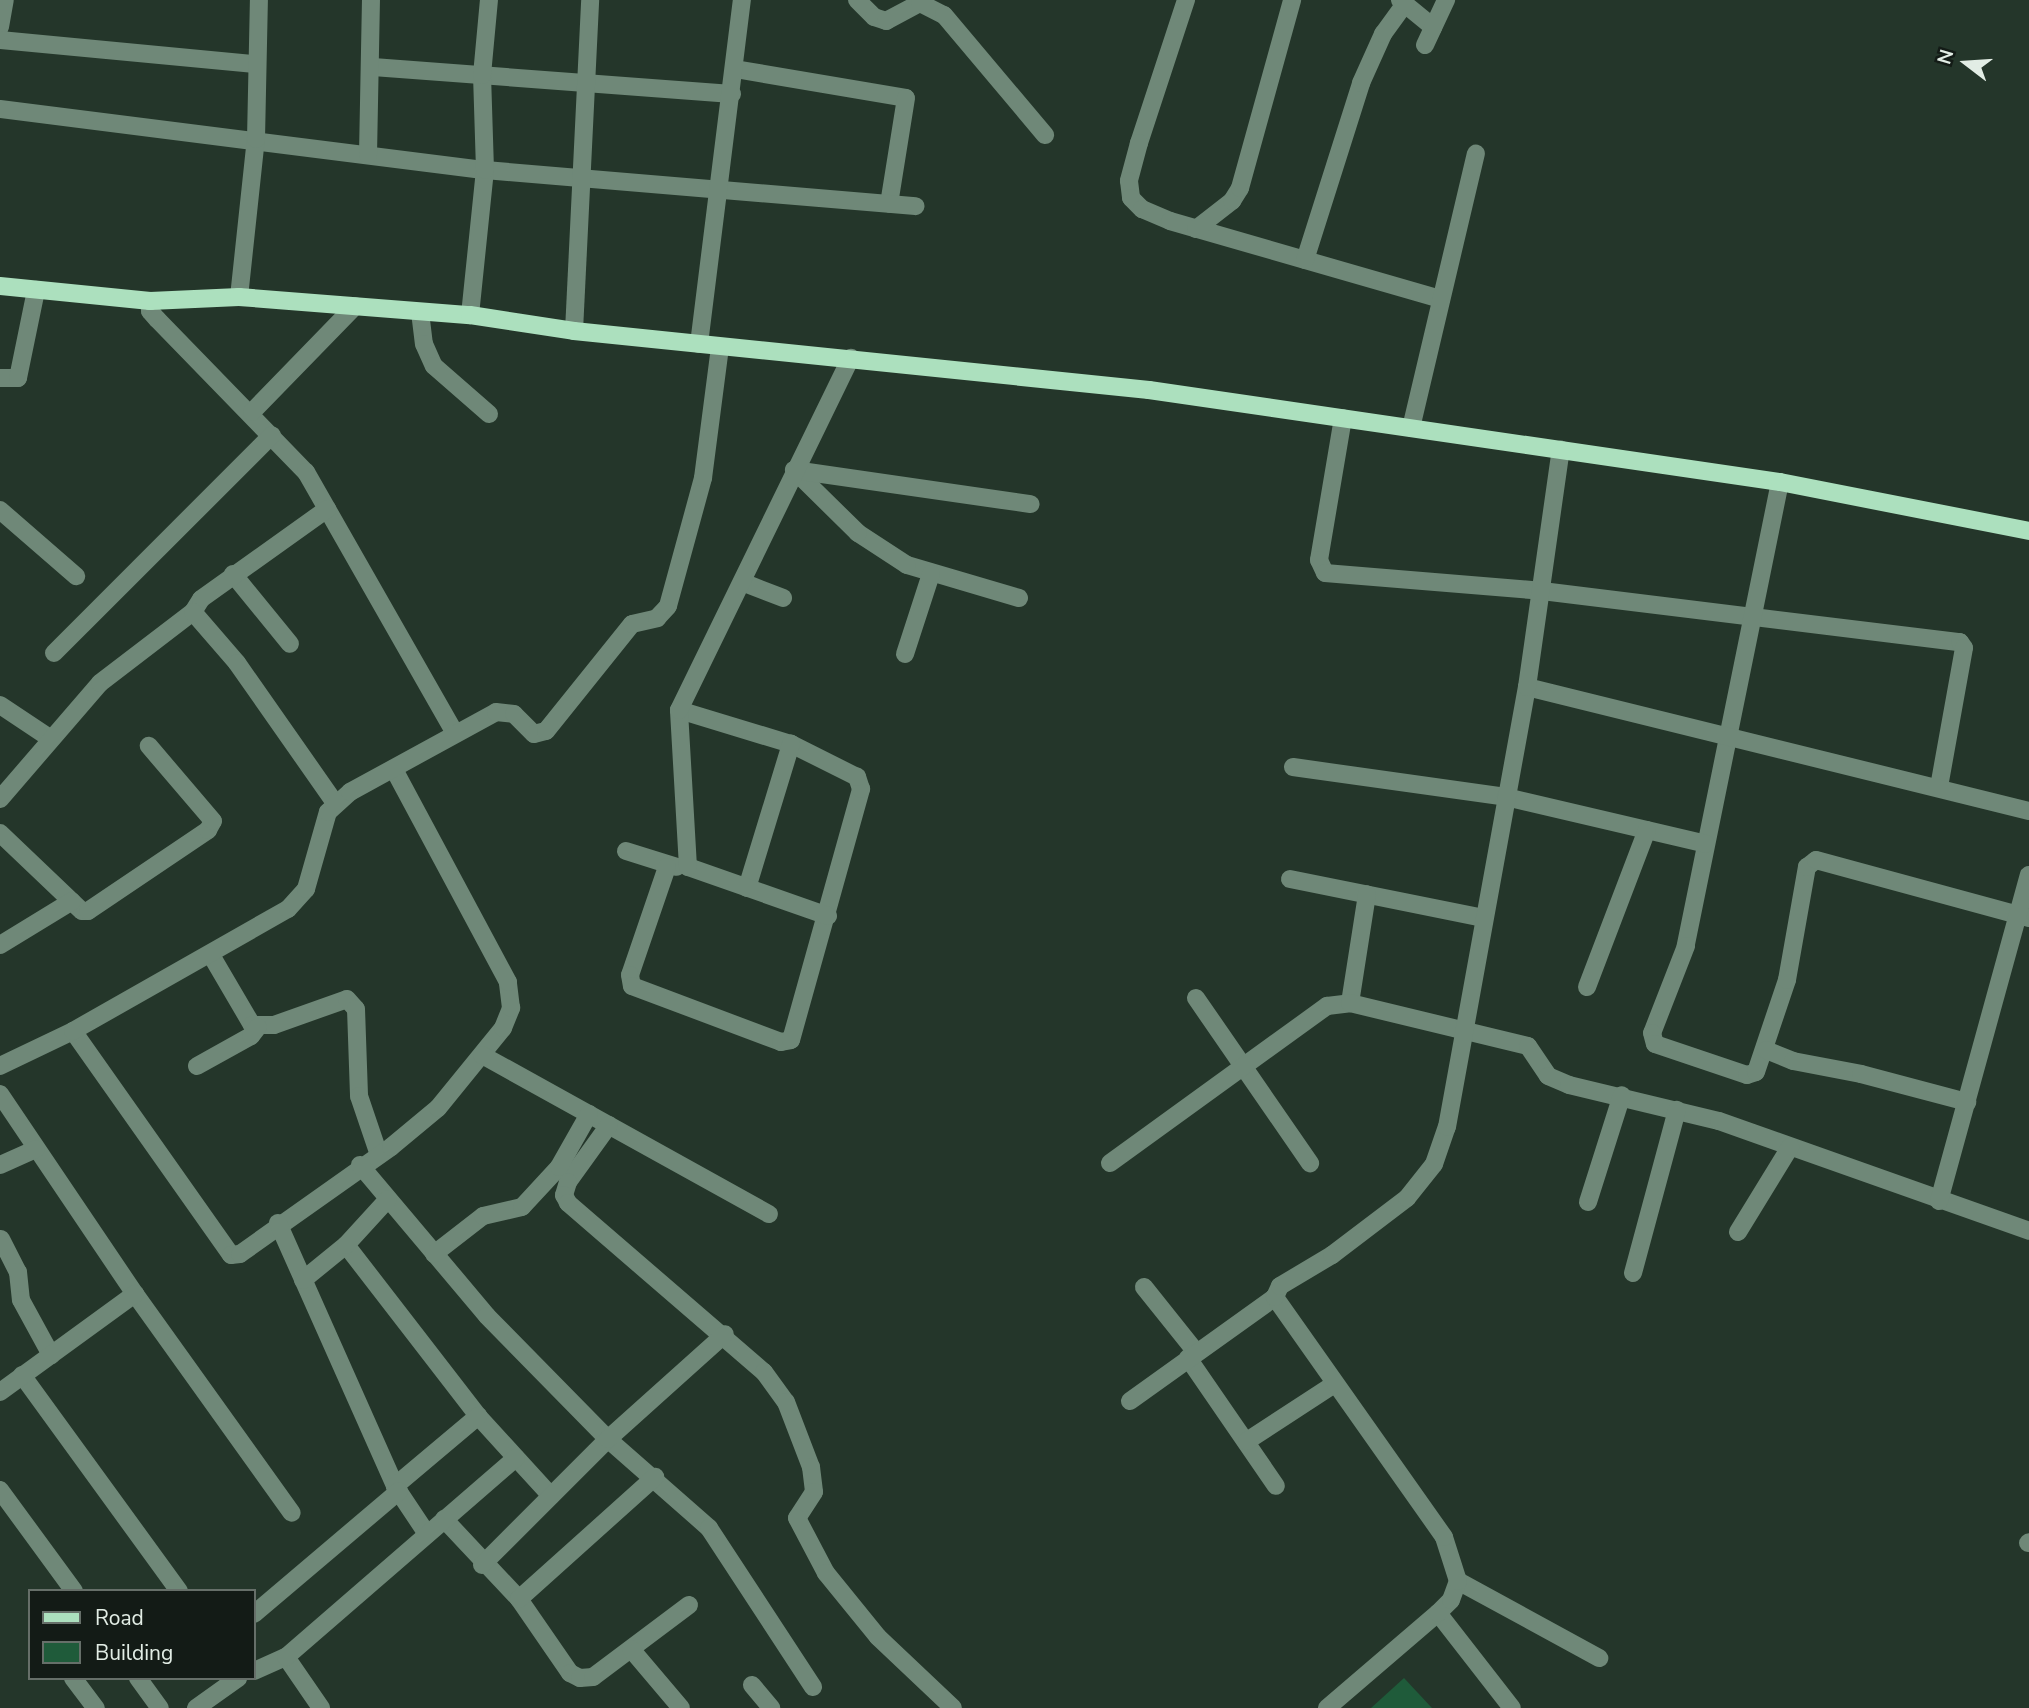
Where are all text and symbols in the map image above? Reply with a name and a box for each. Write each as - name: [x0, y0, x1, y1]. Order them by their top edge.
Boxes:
- north arrow: [1931, 28, 2001, 98]
- text: N: [1931, 46, 1960, 67]
- legend: [28, 1589, 256, 1680]
- text: Road: [95, 1604, 144, 1632]
- text: Building: [95, 1639, 173, 1667]

